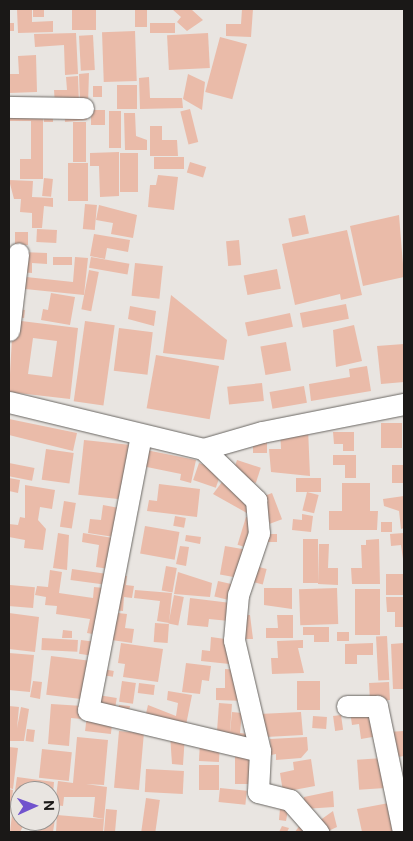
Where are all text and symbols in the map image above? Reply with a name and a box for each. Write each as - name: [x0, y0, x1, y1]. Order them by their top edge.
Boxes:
- north arrow: [10, 781, 60, 831]
- text: N: [41, 800, 57, 811]

